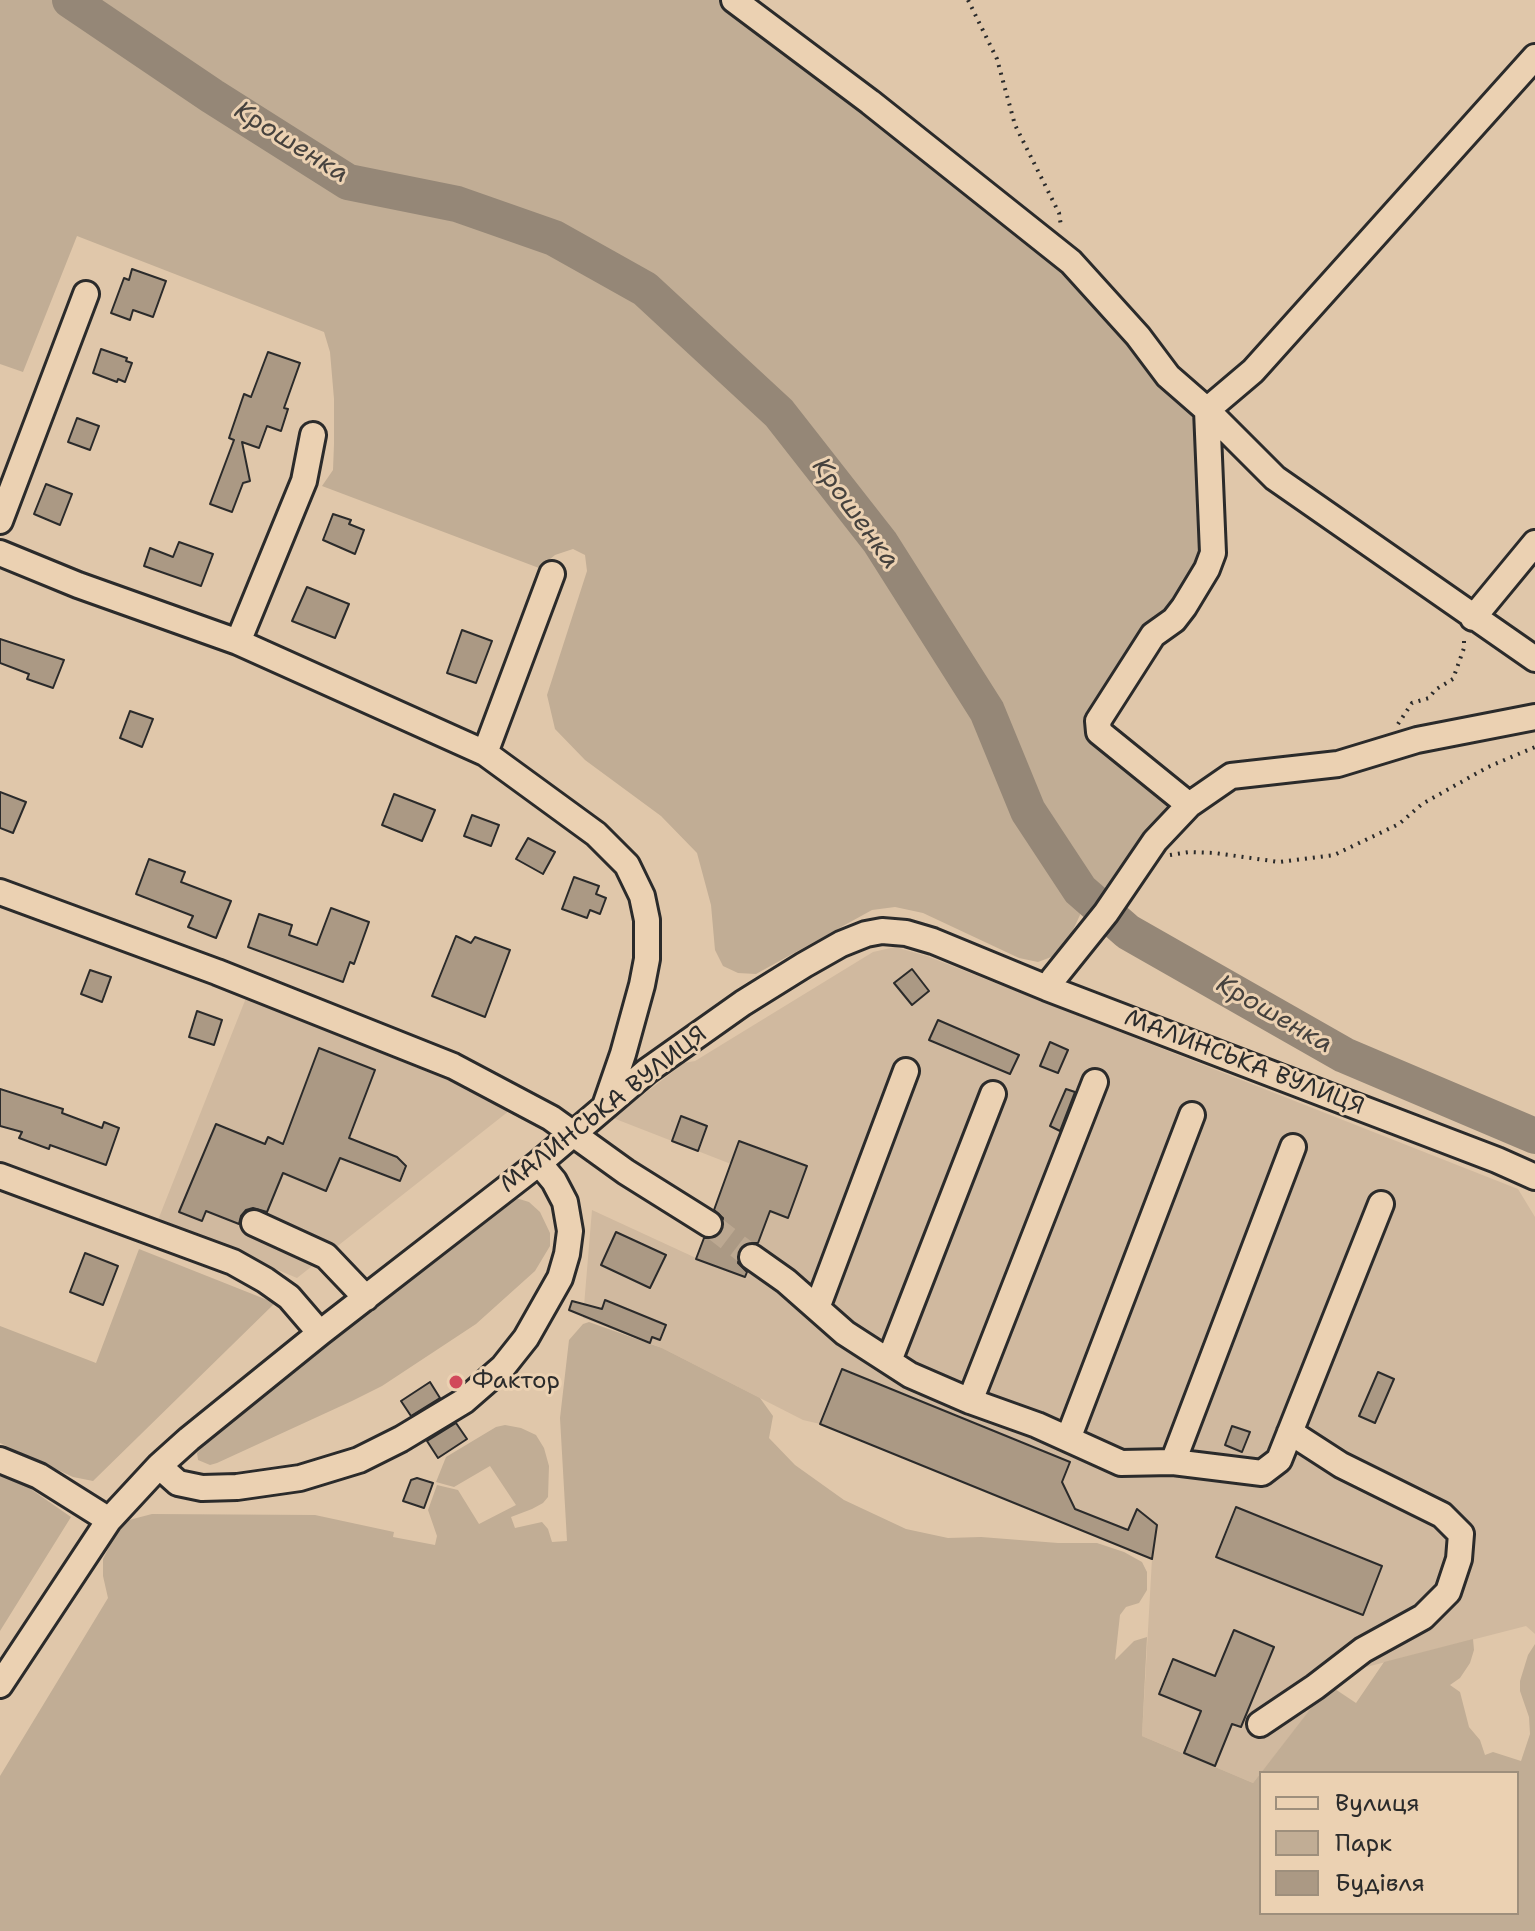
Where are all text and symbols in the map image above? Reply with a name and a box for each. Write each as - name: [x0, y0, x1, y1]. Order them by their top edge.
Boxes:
- water label: Крошенка: [228, 95, 354, 191]
- water label: Крошенка: [804, 452, 906, 576]
- water label: Крошенка: [1210, 969, 1338, 1061]
- street label: МАЛИНСЬКА ВУЛИЦЯ: [1120, 1004, 1368, 1122]
- street label: МАЛИНСЬКА ВУЛИЦЯ: [495, 1020, 713, 1200]
- place label: Фактор: [472, 1368, 560, 1396]
- marker: Фактор: [447, 1373, 465, 1391]
- legend: [1259, 1771, 1519, 1915]
- text: Вулиця: [1335, 1787, 1420, 1819]
- text: Парк: [1335, 1827, 1392, 1859]
- text: Будівля: [1335, 1867, 1425, 1899]

